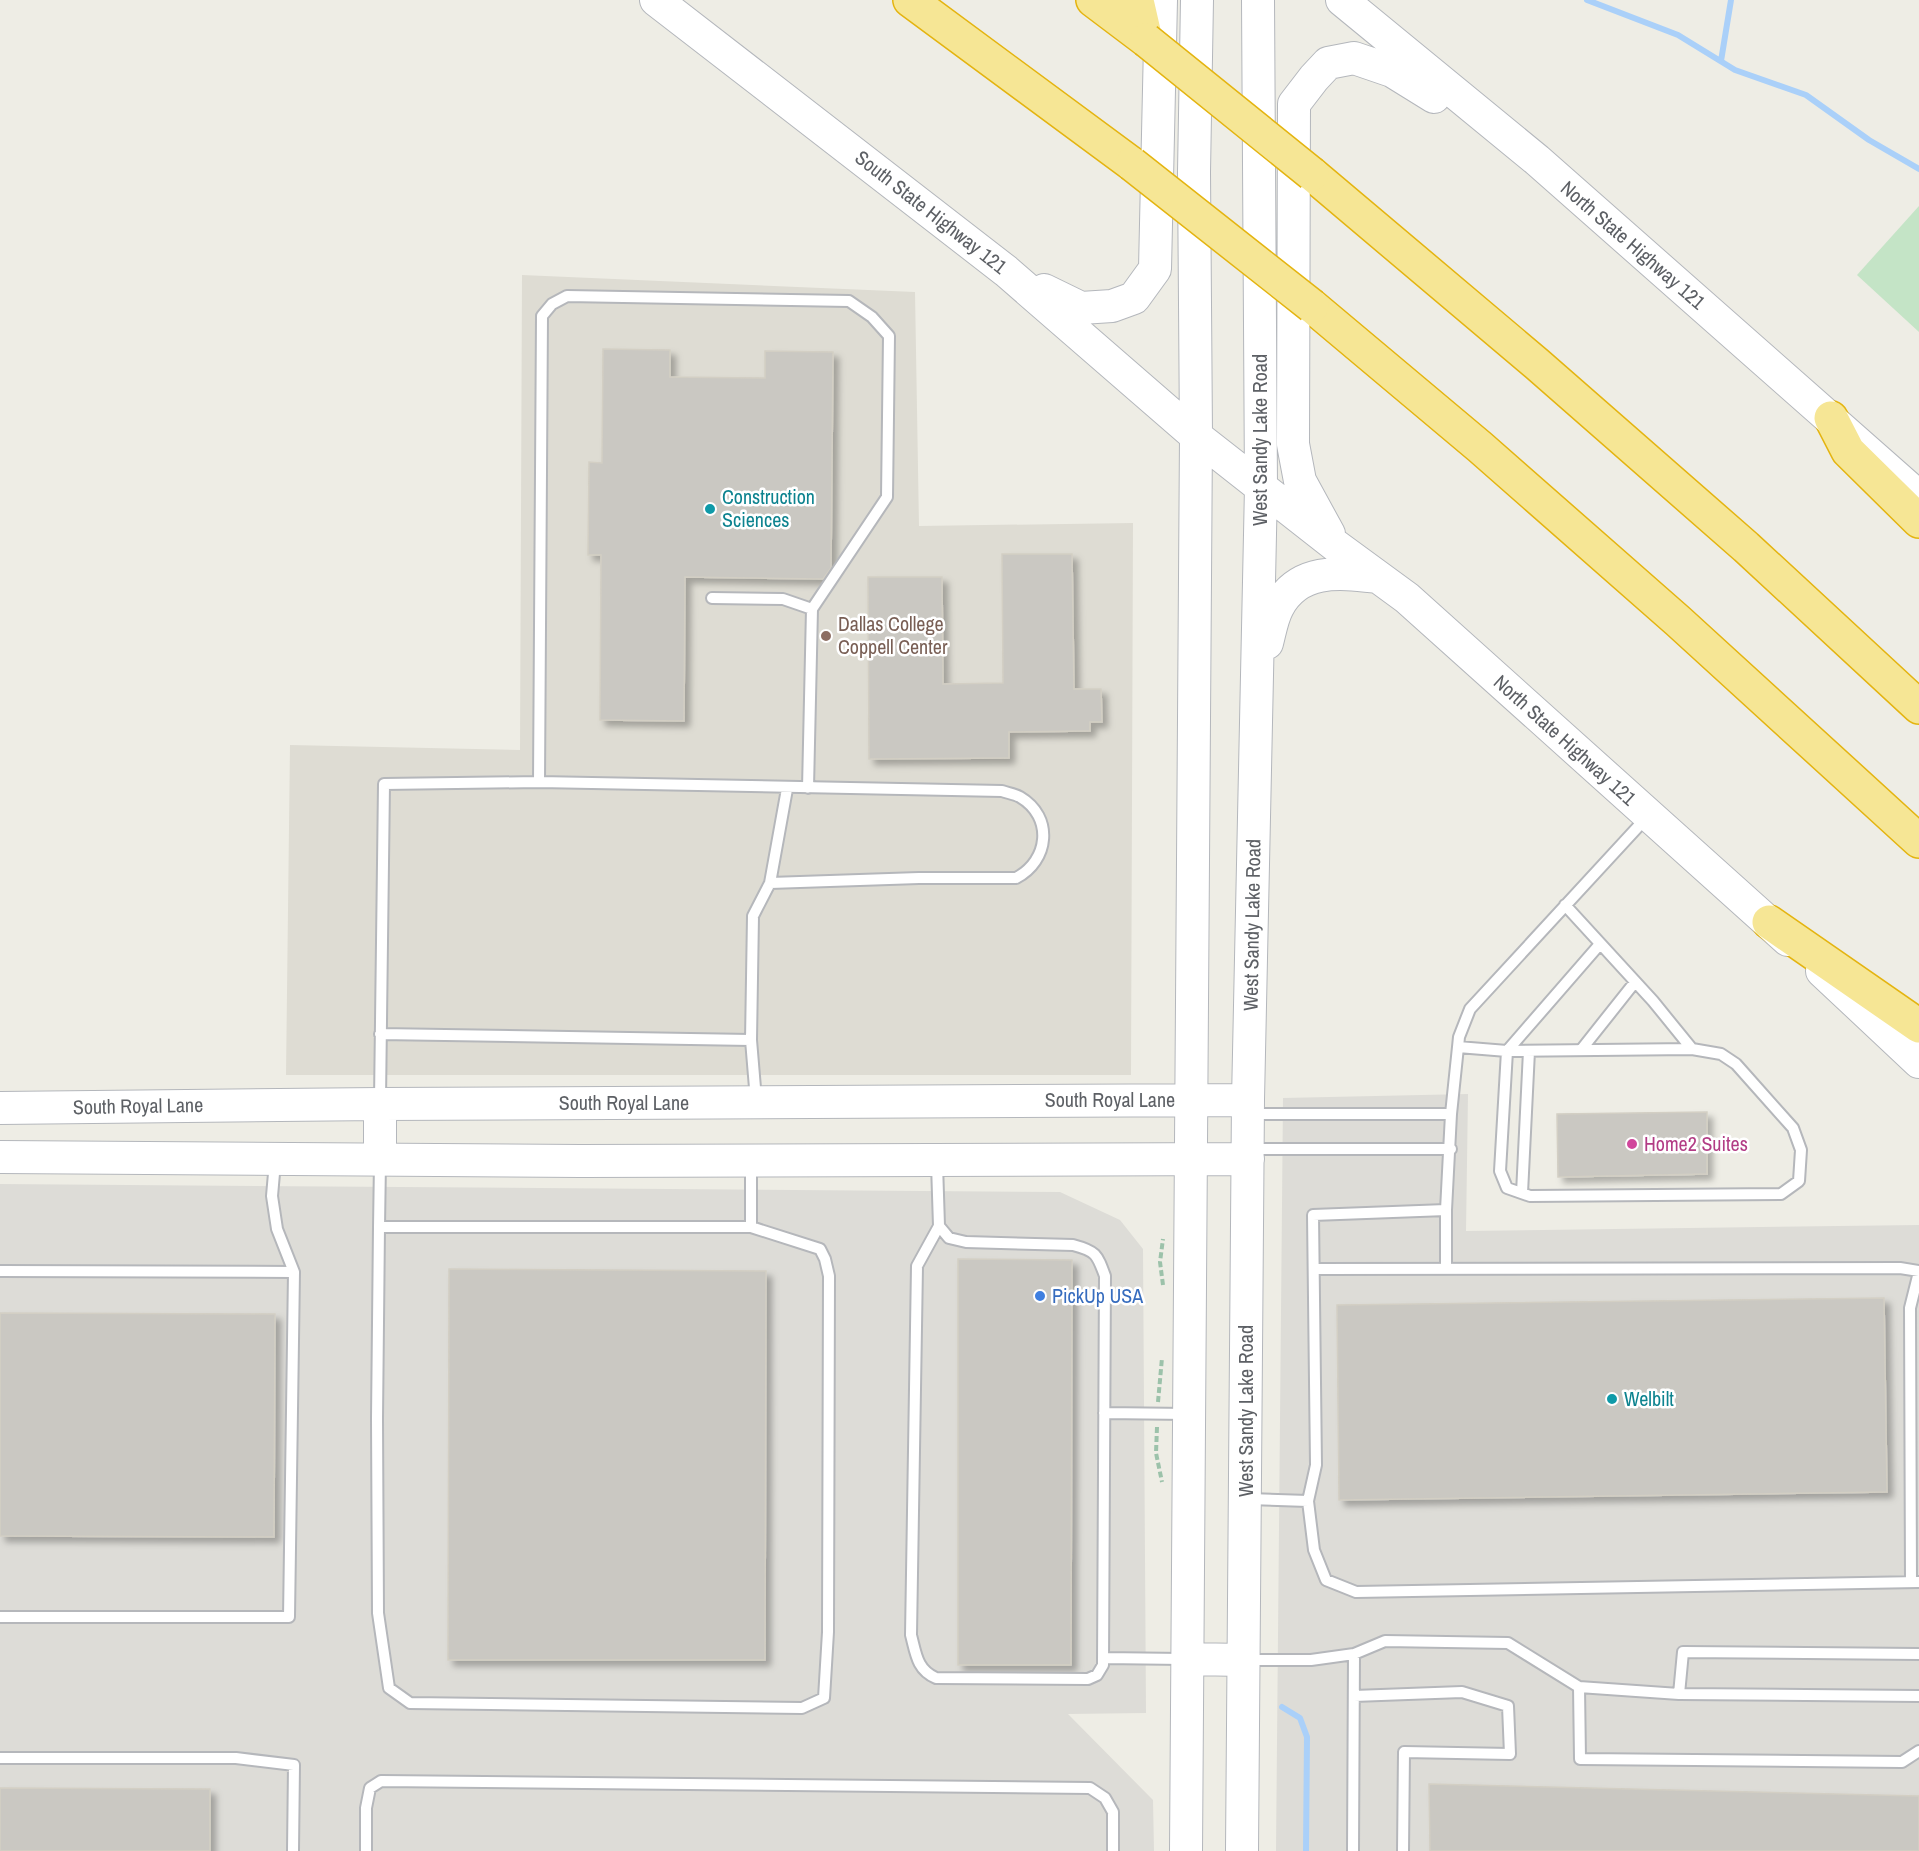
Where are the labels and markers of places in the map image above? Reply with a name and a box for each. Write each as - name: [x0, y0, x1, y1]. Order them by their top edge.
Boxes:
- place label: Construction Sciences: [722, 483, 815, 533]
- marker: Construction Sciences: [703, 502, 717, 516]
- place label: Dallas College Coppell Center: [838, 610, 948, 660]
- marker: Dallas College Coppell Center: [819, 629, 833, 643]
- place label: Home2 Suites: [1644, 1130, 1748, 1157]
- marker: Home2 Suites: [1625, 1137, 1639, 1151]
- place label: PickUp USA: [1052, 1282, 1143, 1309]
- marker: PickUp USA: [1033, 1289, 1047, 1303]
- place label: Welbilt: [1624, 1385, 1674, 1412]
- marker: Welbilt: [1605, 1392, 1619, 1406]

